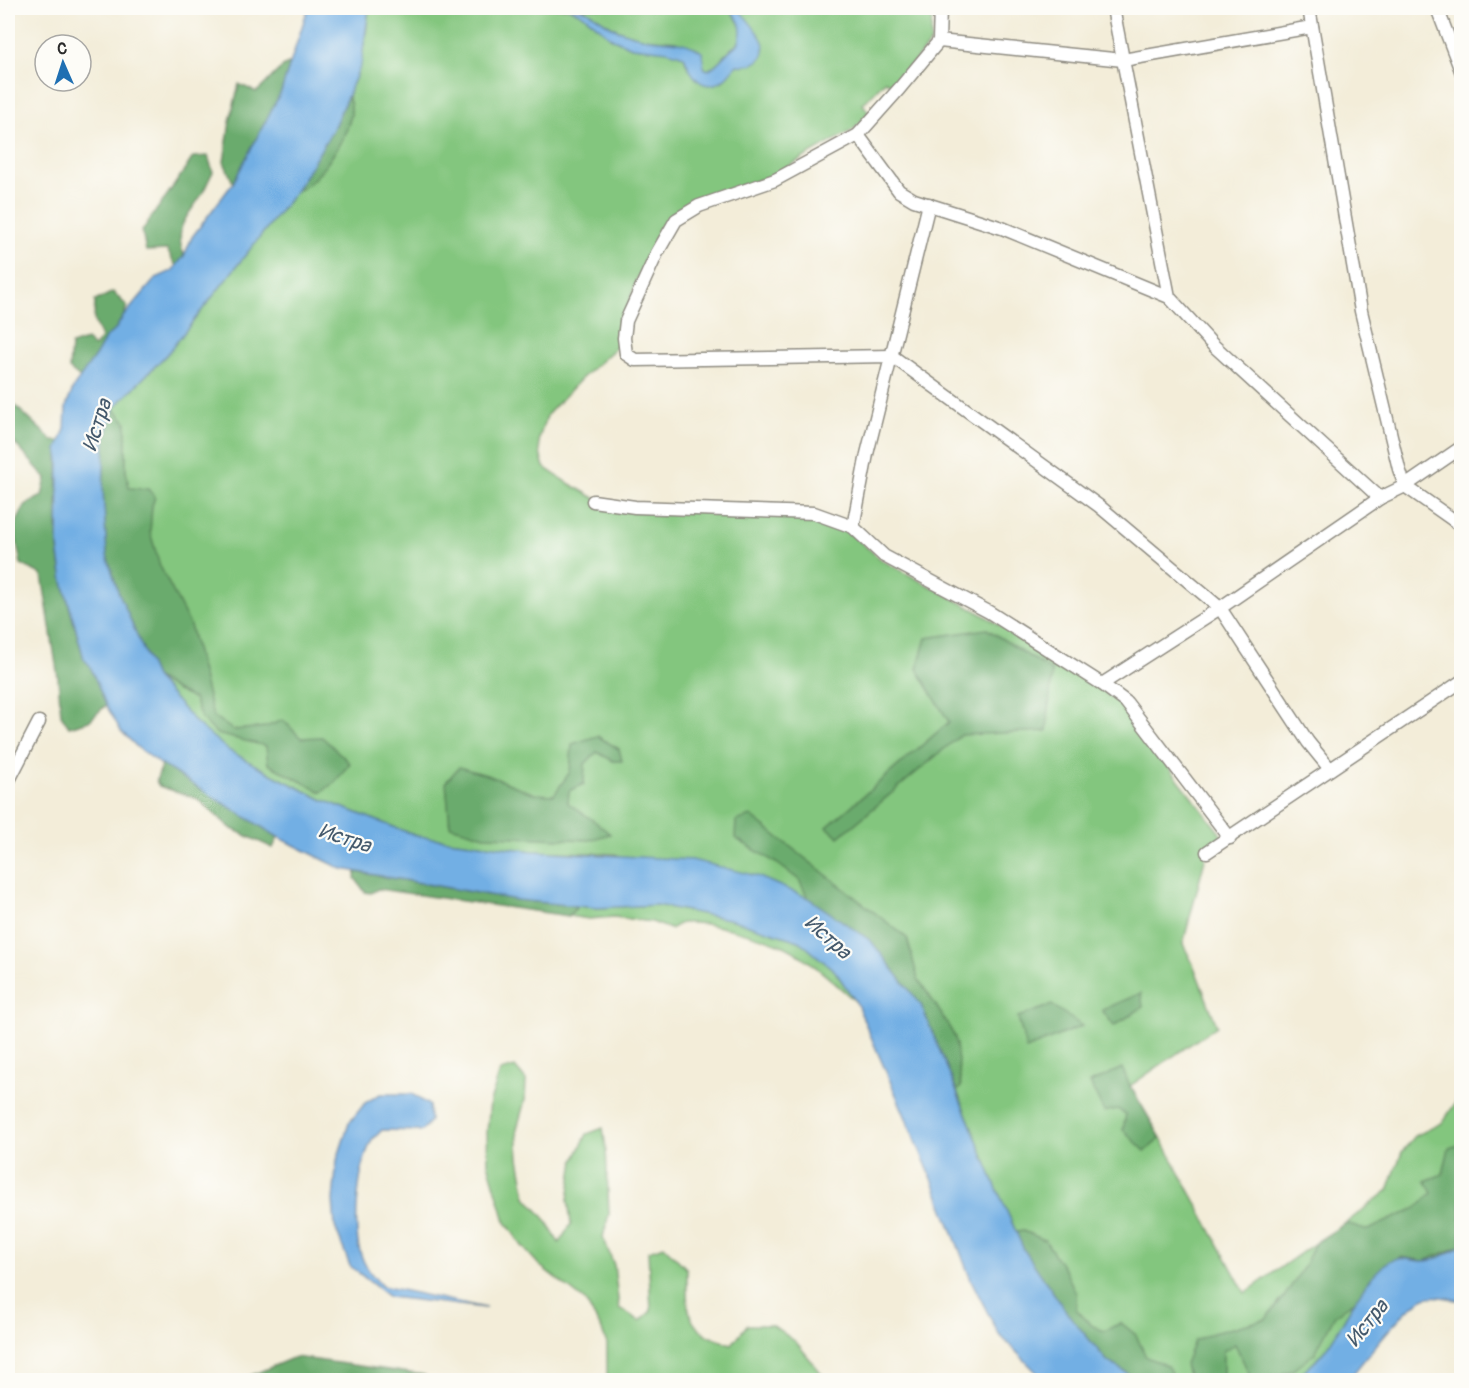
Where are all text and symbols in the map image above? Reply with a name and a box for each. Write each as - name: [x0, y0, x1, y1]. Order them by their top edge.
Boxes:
- north arrow: [33, 33, 93, 93]
- text: С: [57, 39, 68, 59]
- water label: Истра: [76, 395, 119, 455]
- water label: Истра: [315, 817, 375, 860]
- water label: Истра: [799, 910, 857, 966]
- water label: Истра: [1340, 1293, 1395, 1352]

